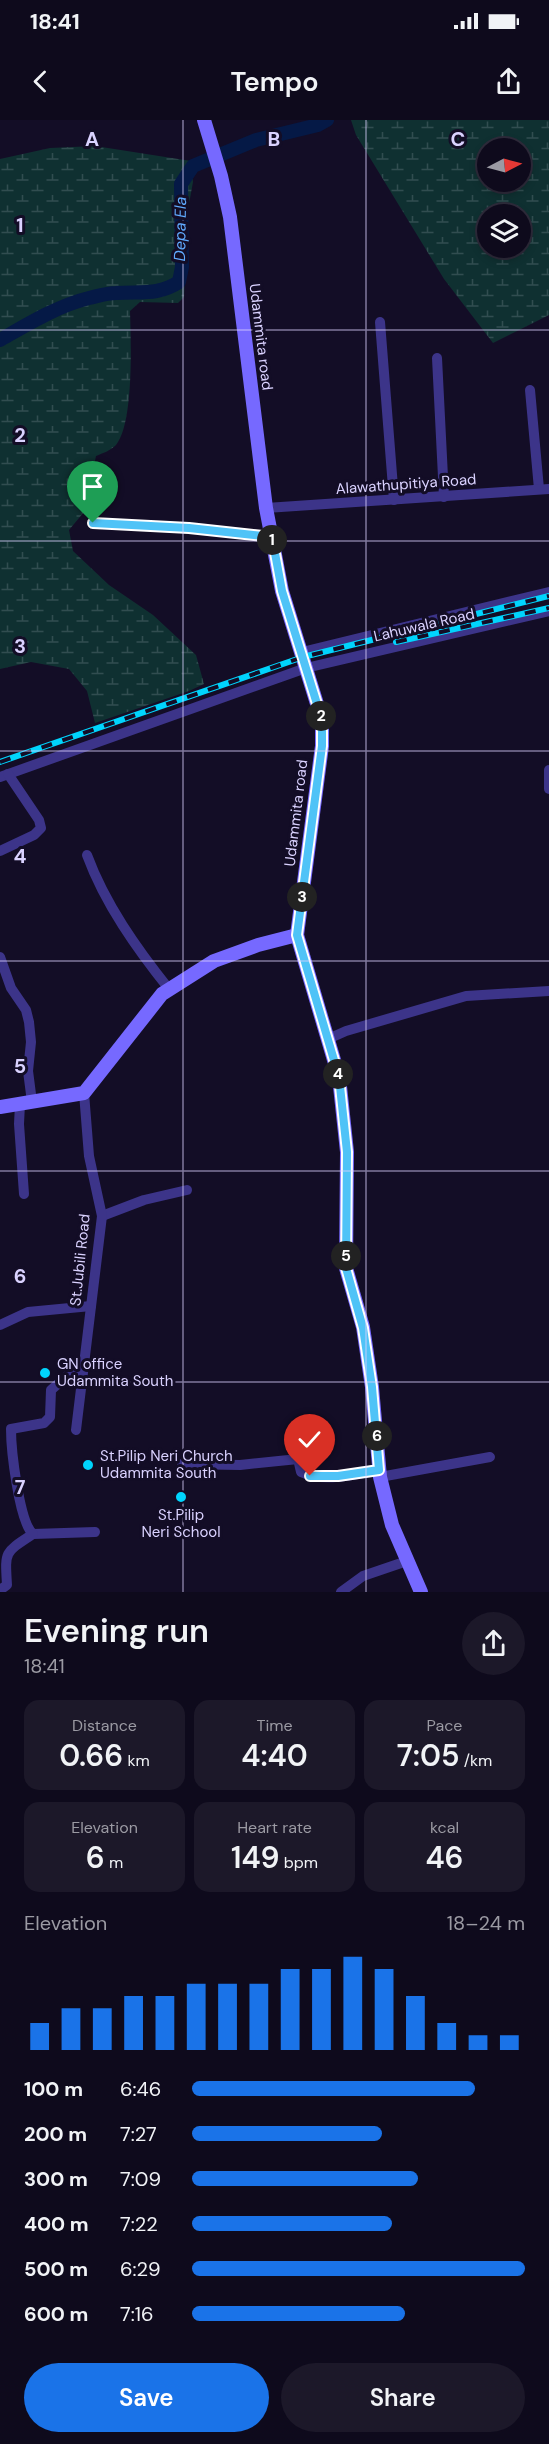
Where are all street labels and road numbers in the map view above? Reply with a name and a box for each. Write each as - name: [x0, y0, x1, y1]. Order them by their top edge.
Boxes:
- street label: Udammita road: [245, 282, 277, 392]
- street label: Alawathupitiya Road: [335, 469, 477, 499]
- street label: Lahuwala Road: [372, 604, 476, 646]
- street label: Udammita road: [280, 758, 312, 868]
- street label: St.Jubili Road: [65, 1213, 95, 1307]

